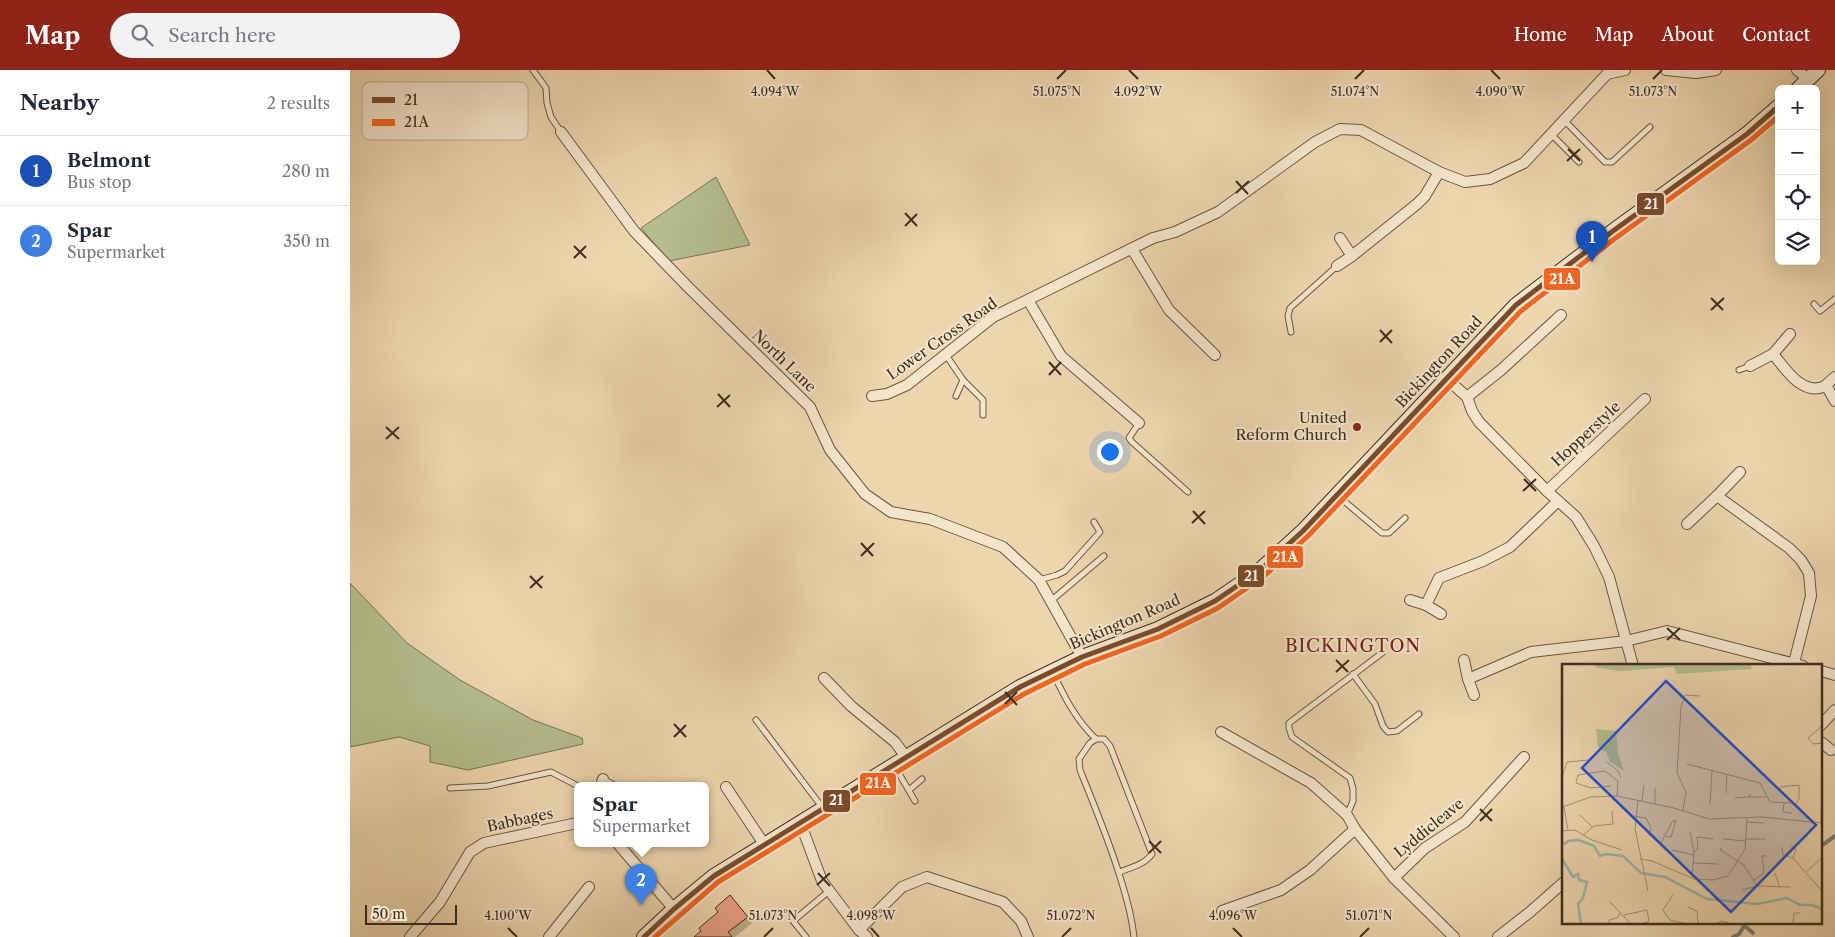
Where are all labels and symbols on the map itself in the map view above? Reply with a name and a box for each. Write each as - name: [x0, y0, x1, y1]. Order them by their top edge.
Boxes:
- legend: [362, 82, 528, 140]
- text: 4.094°W: [751, 84, 800, 99]
- text: 51.075°N: [1033, 84, 1081, 99]
- text: 4.092°W: [1114, 84, 1163, 99]
- text: 51.074°N: [1331, 84, 1379, 99]
- text: 4.090°W: [1475, 84, 1525, 99]
- text: 51.073°N: [1629, 84, 1677, 99]
- text: 21: [404, 91, 418, 109]
- text: 21A: [404, 113, 430, 131]
- line badge: 21: [1636, 192, 1665, 216]
- text: 21: [1644, 195, 1659, 213]
- pin: 1: [1576, 221, 1608, 262]
- line badge: 21A: [1543, 267, 1581, 291]
- text: 21A: [1549, 270, 1576, 288]
- street label: Lower Cross Road: [883, 293, 1000, 384]
- street label: Bickington Road: [1391, 312, 1486, 411]
- street label: North Lane: [748, 325, 820, 396]
- street label: Hopperstyle: [1547, 397, 1624, 471]
- place label: United Reform Church: [1235, 408, 1348, 444]
- marker: United Reform Church: [1351, 421, 1363, 433]
- your location: [1097, 439, 1123, 465]
- line badge: 21A: [1266, 545, 1304, 569]
- text: 21A: [1272, 548, 1299, 566]
- line badge: 21: [1237, 564, 1265, 588]
- text: 21: [1244, 567, 1259, 585]
- street label: Bickington Road: [1067, 590, 1183, 653]
- district label: BICKINGTON: [1285, 635, 1421, 657]
- inset map: [1562, 664, 1822, 924]
- line badge: 21A: [859, 772, 897, 796]
- text: 21A: [865, 774, 892, 792]
- line badge: 21: [822, 789, 851, 813]
- text: 21: [829, 791, 844, 809]
- street label: Lyddicleave: [1390, 794, 1467, 861]
- street label: Babbages: [485, 803, 555, 836]
- pin: 2: [625, 864, 657, 905]
- scale bar: [365, 902, 458, 925]
- text: 4.100°W: [484, 908, 533, 923]
- text: 51.073°N: [749, 908, 797, 923]
- text: 4.098°W: [847, 908, 896, 923]
- text: 51.072°N: [1047, 908, 1095, 923]
- text: 4.096°W: [1209, 908, 1258, 923]
- text: 51.071°N: [1346, 908, 1393, 923]

